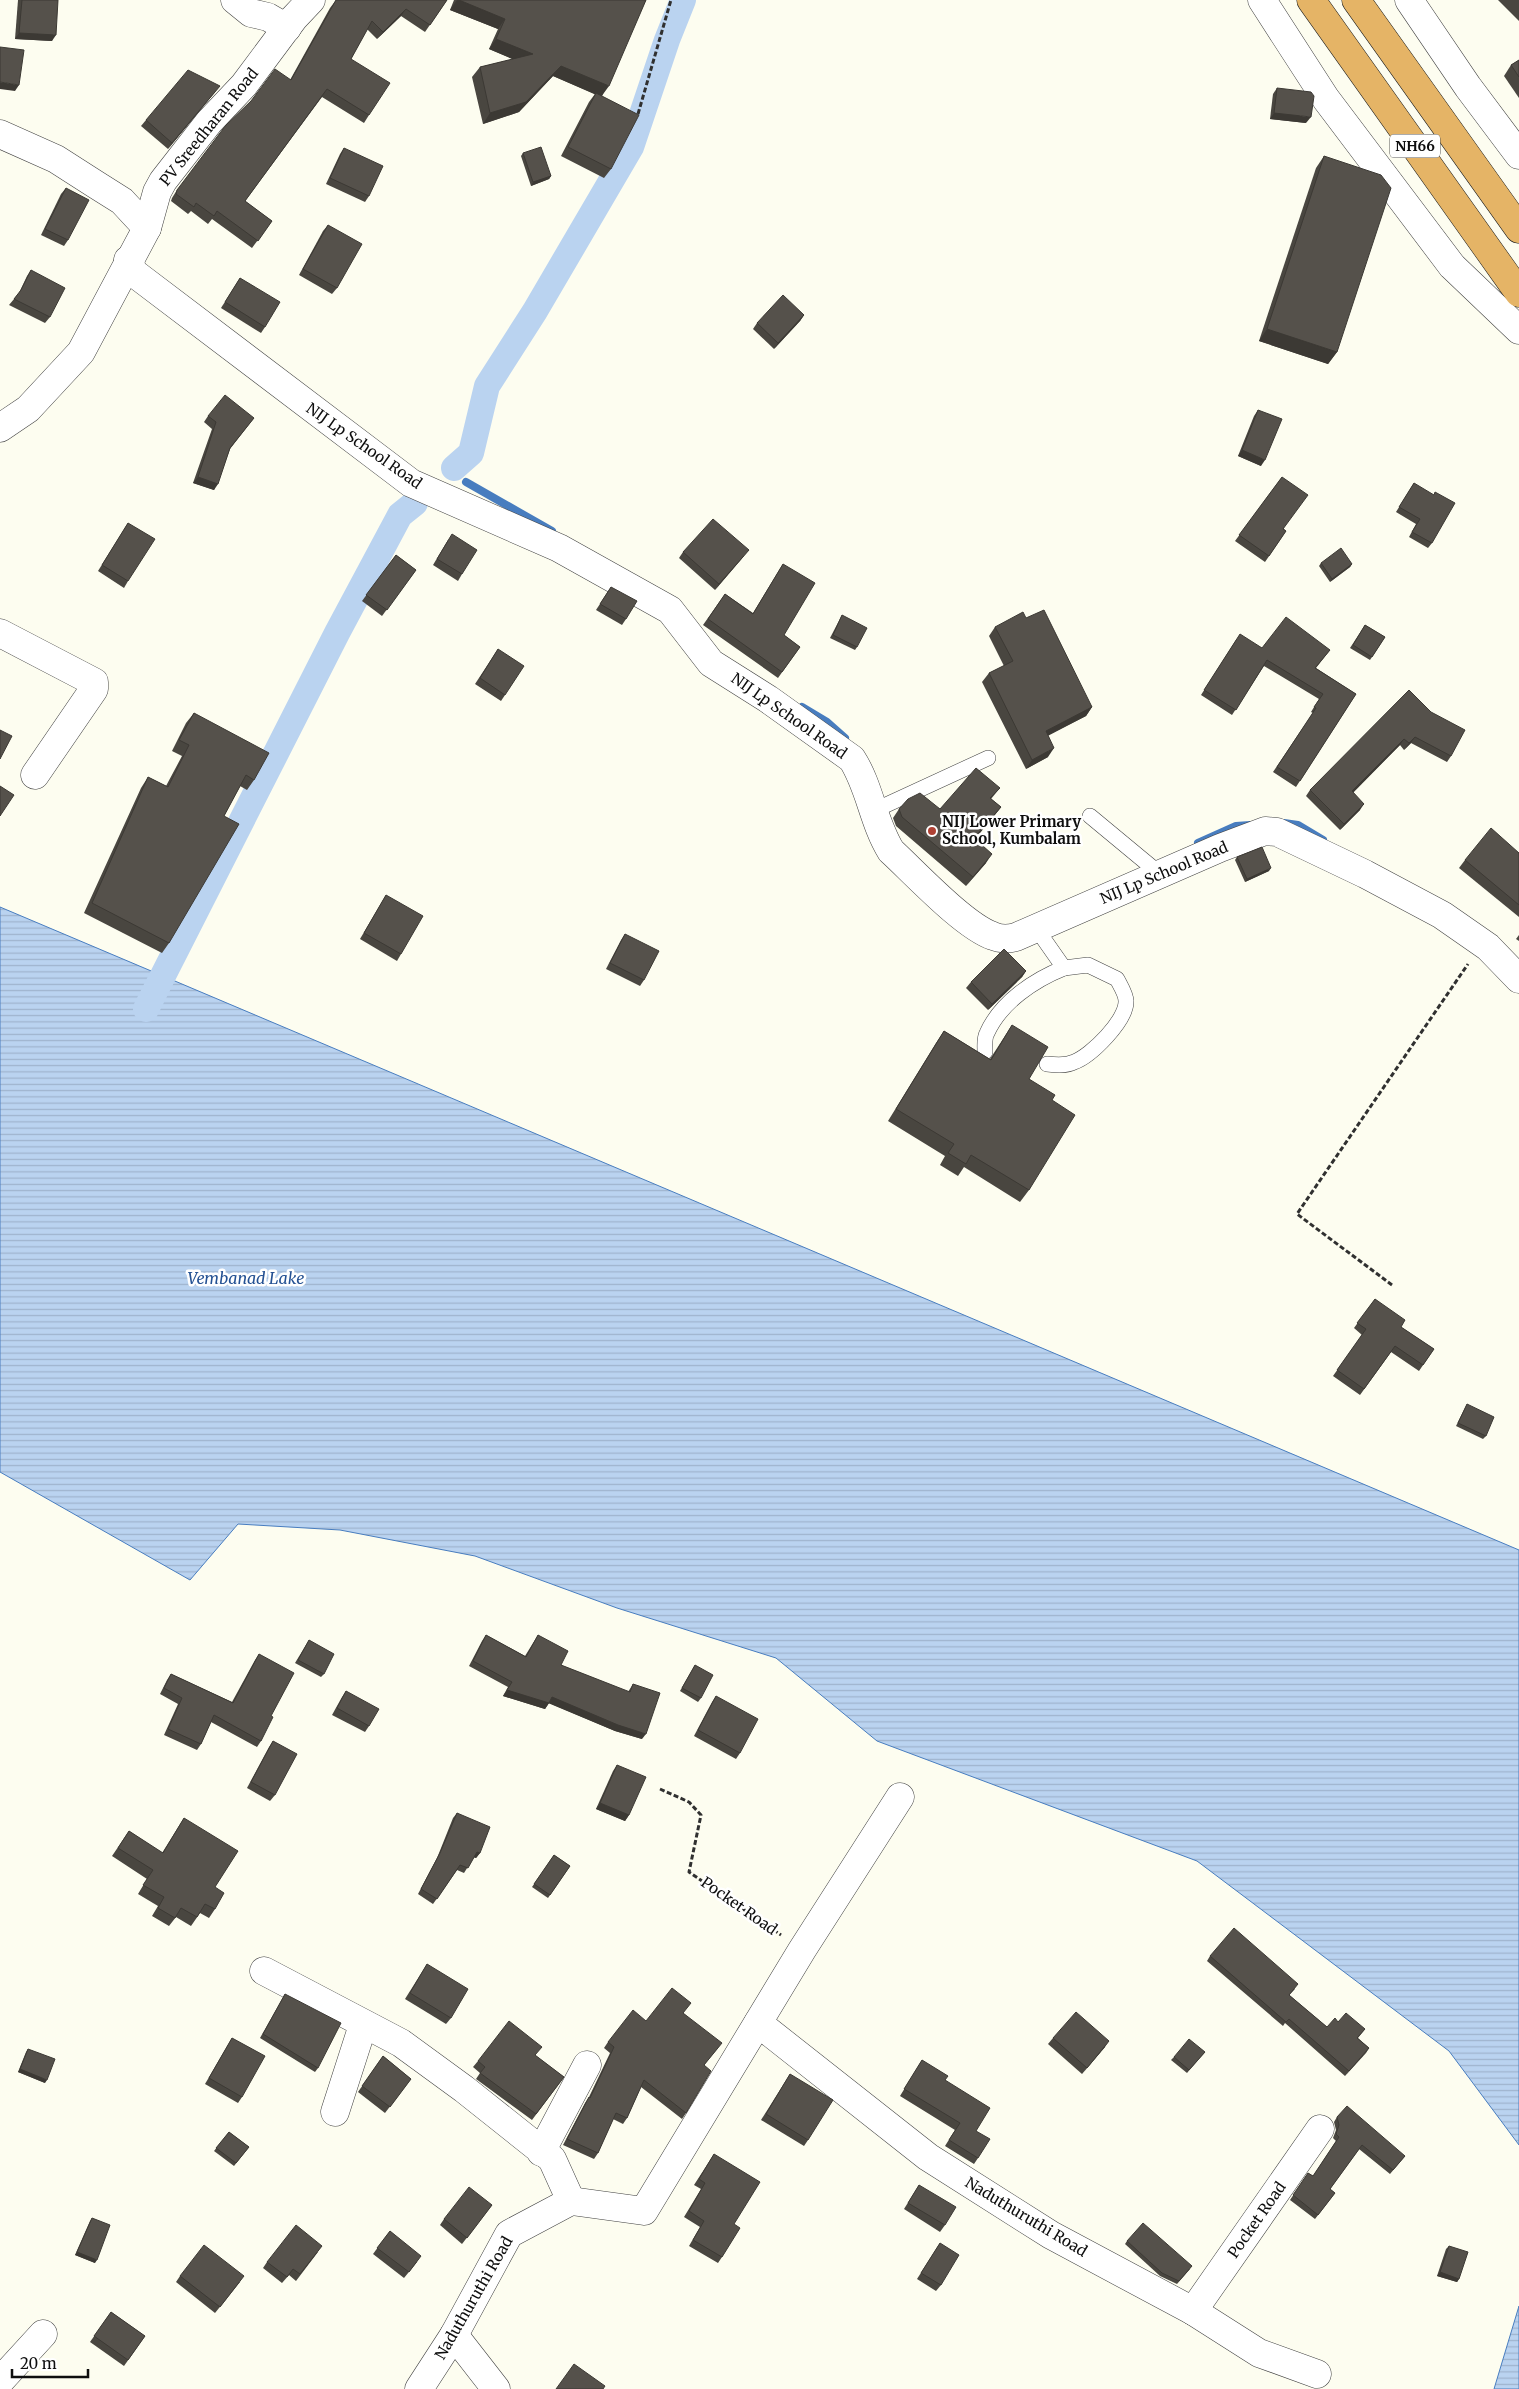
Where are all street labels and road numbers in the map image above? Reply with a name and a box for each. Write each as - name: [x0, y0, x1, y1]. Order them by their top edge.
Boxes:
- street label: PV Sreedharan Road: [155, 64, 262, 189]
- road number: NH66: [1390, 134, 1440, 158]
- street label: NIJ Lp School Road: [303, 399, 426, 493]
- street label: NIJ Lp School Road: [728, 669, 851, 763]
- street label: NIJ Lp School Road: [1097, 837, 1231, 908]
- street label: Pocket Road: [697, 1872, 781, 1939]
- street label: Naduthuruthi Road: [962, 2173, 1091, 2260]
- street label: Pocket Road: [1223, 2178, 1290, 2262]
- street label: Naduthuruthi Road: [431, 2233, 517, 2363]

